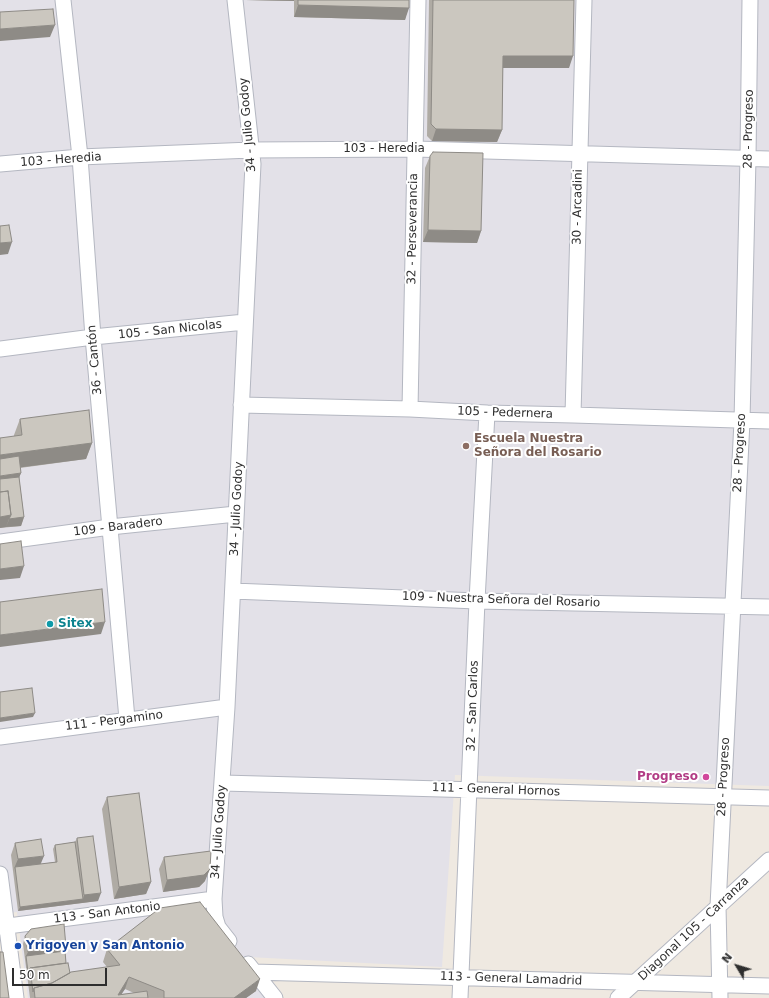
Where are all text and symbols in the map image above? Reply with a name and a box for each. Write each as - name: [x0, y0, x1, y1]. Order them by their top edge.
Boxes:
- street label: 34 - Julio Godoy: [237, 77, 259, 173]
- street label: 28 - Progreso: [741, 89, 757, 169]
- street label: 103 - Heredia: [343, 142, 425, 156]
- street label: 103 - Heredia: [20, 150, 102, 170]
- street label: 30 - Arcadini: [570, 169, 586, 245]
- street label: 32 - Perseverancia: [405, 173, 421, 285]
- street label: 105 - San Nicolas: [117, 317, 223, 343]
- street label: 36 - Cantón: [85, 324, 105, 396]
- street label: 105 - Pedernera: [457, 404, 553, 422]
- street label: 28 - Progreso: [731, 413, 749, 493]
- place label: Escuela Nuestra Señora del Rosario: [474, 432, 602, 460]
- marker: Escuela Nuestra Señora del Rosario: [461, 441, 471, 451]
- street label: 34 - Julio Godoy: [227, 461, 247, 557]
- street label: 109 - Baradero: [73, 514, 163, 540]
- street label: 109 - Nuestra Señora del Rosario: [402, 589, 600, 611]
- place label: Sitex: [58, 617, 92, 631]
- marker: Sitex: [45, 619, 55, 629]
- street label: 32 - San Carlos: [464, 660, 482, 752]
- street label: 111 - Pergamino: [64, 708, 164, 734]
- street label: 28 - Progreso: [715, 737, 733, 817]
- place label: Progreso: [637, 770, 698, 784]
- marker: Progreso: [701, 772, 711, 782]
- street label: 111 - General Hornos: [432, 781, 560, 799]
- street label: 34 - Julio Godoy: [209, 784, 229, 880]
- street label: Diagonal 105 - Carranza: [636, 874, 752, 984]
- street label: 113 - San Antonio: [53, 899, 161, 927]
- place label: Yrigoyen y San Antonio: [26, 939, 184, 953]
- marker: Yrigoyen y San Antonio: [13, 941, 23, 951]
- north arrow: [717, 946, 757, 986]
- text: N: [719, 951, 735, 966]
- scale bar: [14, 960, 109, 986]
- text: 50 m: [19, 968, 50, 982]
- street label: 113 - General Lamadrid: [440, 969, 582, 989]

